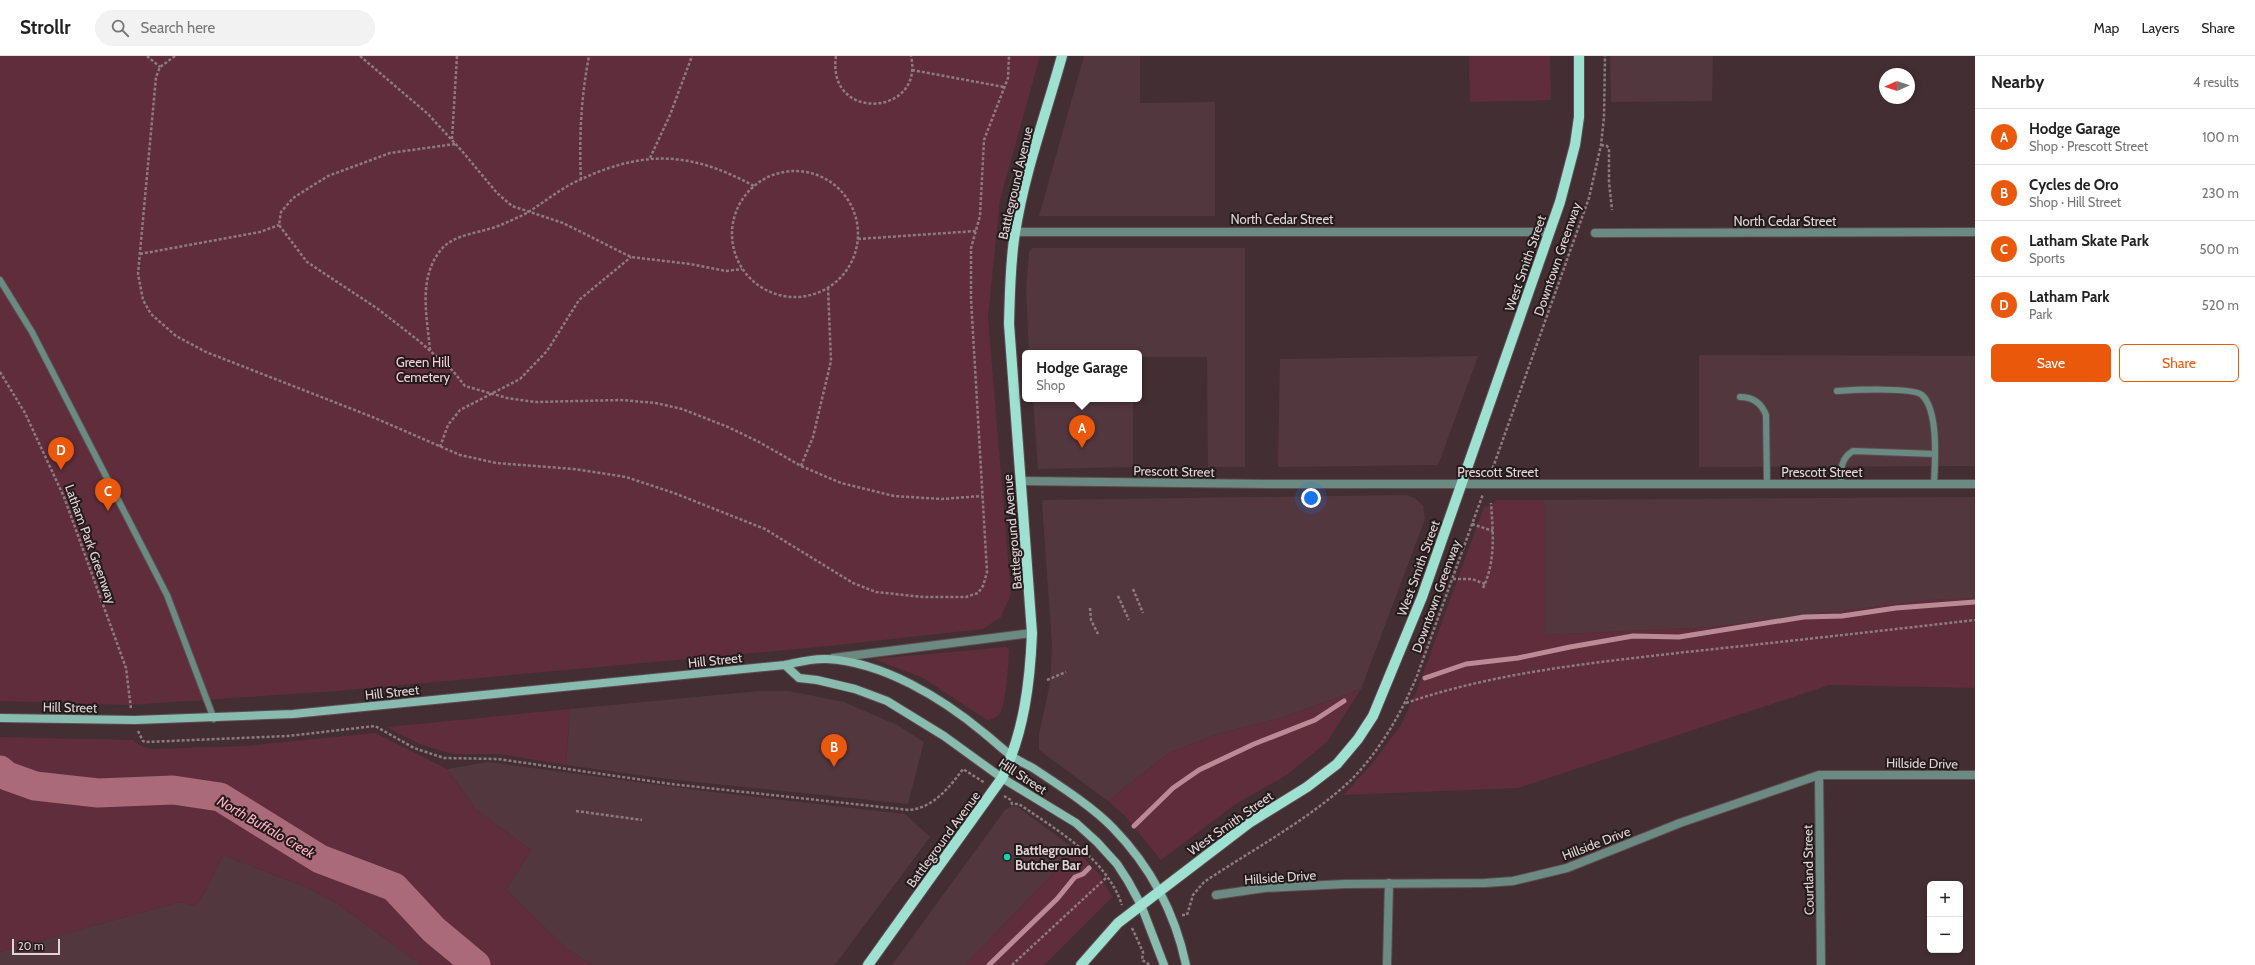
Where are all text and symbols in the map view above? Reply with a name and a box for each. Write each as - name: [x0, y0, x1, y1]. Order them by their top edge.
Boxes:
- search box: [95, 10, 375, 46]
- text: Strollr: [20, 16, 71, 39]
- icon: search: [109, 17, 131, 39]
- text: Search here: [141, 19, 215, 37]
- text: Map: [2094, 19, 2119, 37]
- text: Layers: [2141, 19, 2179, 37]
- text: Share: [2201, 19, 2235, 37]
- north arrow: [1879, 68, 1915, 104]
- text: Nearby: [1991, 72, 2044, 92]
- text: 4 results: [2193, 74, 2239, 90]
- text: Hodge Garage: [2029, 120, 2120, 138]
- street label: Battleground Avenue: [994, 125, 1036, 241]
- text: A: [2000, 129, 2008, 145]
- text: 100 m: [2202, 129, 2239, 145]
- text: Shop · Prescott Street: [2029, 138, 2148, 154]
- text: Cycles de Oro: [2029, 176, 2119, 194]
- text: B: [2000, 185, 2008, 201]
- text: 230 m: [2202, 185, 2239, 201]
- text: Shop · Hill Street: [2029, 194, 2121, 210]
- street label: Downtown Greenway: [1530, 200, 1584, 318]
- street label: North Cedar Street: [1231, 211, 1334, 227]
- street label: West Smith Street: [1501, 212, 1549, 313]
- street label: North Cedar Street: [1734, 213, 1837, 229]
- text: Latham Skate Park: [2029, 232, 2149, 250]
- text: C: [2000, 241, 2008, 257]
- text: 500 m: [2199, 241, 2239, 257]
- text: Sports: [2029, 250, 2065, 266]
- text: Latham Park: [2029, 288, 2110, 306]
- text: D: [1999, 297, 2009, 313]
- text: 520 m: [2202, 297, 2239, 313]
- text: Park: [2029, 306, 2052, 322]
- button: Save: [1991, 344, 2111, 382]
- button: Share: [2119, 344, 2239, 382]
- popup: [1022, 350, 1142, 402]
- park label: Green Hill Cemetery: [396, 354, 451, 385]
- text: Hodge Garage: [1036, 359, 1128, 377]
- text: Shop: [1036, 377, 1065, 393]
- pin: A: [1069, 415, 1095, 448]
- pin: D: [48, 437, 74, 470]
- street label: Prescott Street: [1133, 462, 1215, 480]
- street label: Prescott Street: [1457, 464, 1539, 480]
- street label: Prescott Street: [1781, 464, 1863, 480]
- street label: Battleground Avenue: [999, 474, 1025, 590]
- pin: C: [95, 478, 121, 511]
- street label: Latham Park Greenway: [62, 482, 120, 606]
- your location: [1301, 488, 1321, 508]
- street label: West Smith Street: [1393, 517, 1443, 618]
- street label: Downtown Greenway: [1408, 537, 1464, 655]
- street label: Hill Street: [687, 649, 743, 671]
- street label: Hill Street: [364, 681, 420, 703]
- street label: Hill Street: [43, 699, 98, 715]
- pin: B: [821, 734, 847, 767]
- street label: Hillside Drive: [1886, 754, 1959, 772]
- street label: Hill Street: [996, 755, 1051, 798]
- street label: Battleground Avenue: [903, 787, 984, 890]
- street label: West Smith Street: [1184, 787, 1276, 858]
- water label: North Buffalo Creek: [214, 792, 319, 863]
- street label: Hillside Drive: [1560, 822, 1633, 863]
- street label: Courtland Street: [1799, 824, 1817, 915]
- place label: Battleground Butcher Bar: [1015, 842, 1088, 873]
- marker: Battleground Butcher Bar: [1002, 852, 1012, 862]
- street label: Hillside Drive: [1244, 866, 1317, 887]
- map controls: [1927, 881, 1963, 953]
- button: +: [1927, 881, 1963, 917]
- button: −: [1927, 917, 1963, 953]
- scale bar: [12, 937, 60, 956]
- text: 20 m: [18, 939, 44, 953]

